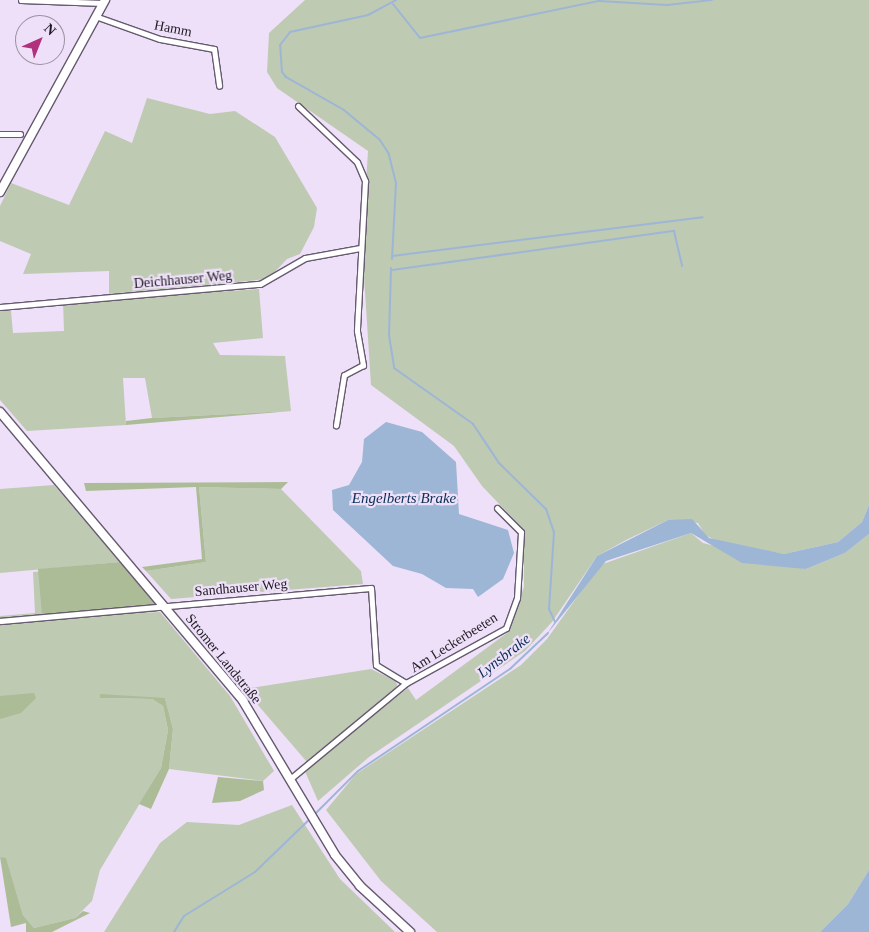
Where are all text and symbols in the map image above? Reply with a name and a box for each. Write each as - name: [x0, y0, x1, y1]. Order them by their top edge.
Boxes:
- north arrow: [15, 15, 65, 65]
- street label: Hamm: [153, 17, 193, 41]
- text: N: [41, 21, 59, 38]
- street label: Deichhauser Weg: [133, 267, 233, 293]
- water label: Engelberts Brake: [352, 490, 456, 508]
- street label: Sandhauser Weg: [194, 576, 288, 600]
- street label: Am Leckerbeeten: [407, 609, 501, 677]
- street label: Stromer Landstraße: [182, 611, 264, 707]
- water label: Lynsbrake: [474, 630, 534, 682]

